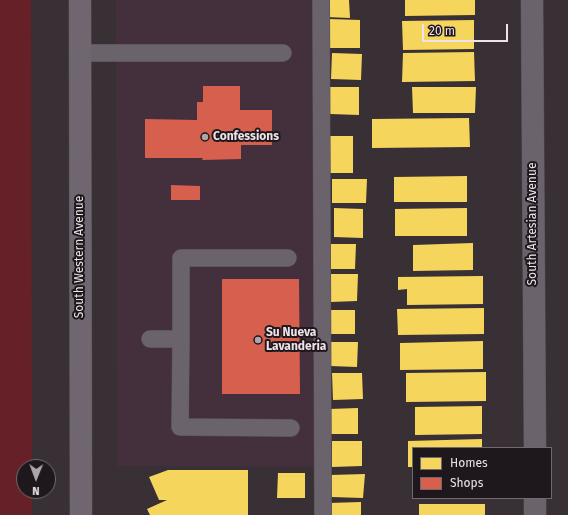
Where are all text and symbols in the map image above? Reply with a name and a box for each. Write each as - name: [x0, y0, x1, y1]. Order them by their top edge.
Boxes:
- scale bar: [424, 16, 510, 42]
- text: 20 m: [429, 24, 455, 38]
- place label: Confessions: [213, 130, 279, 144]
- marker: Confessions: [200, 132, 210, 142]
- street label: South Artesian Avenue: [526, 163, 540, 285]
- street label: South Western Avenue: [73, 196, 87, 318]
- place label: Su Nueva Lavanderia: [266, 326, 326, 354]
- marker: Su Nueva Lavanderia: [253, 335, 263, 345]
- legend: [412, 447, 552, 499]
- text: Homes: [450, 456, 488, 470]
- north arrow: [16, 459, 56, 499]
- text: Shops: [450, 476, 483, 490]
- text: N: [32, 484, 40, 497]

